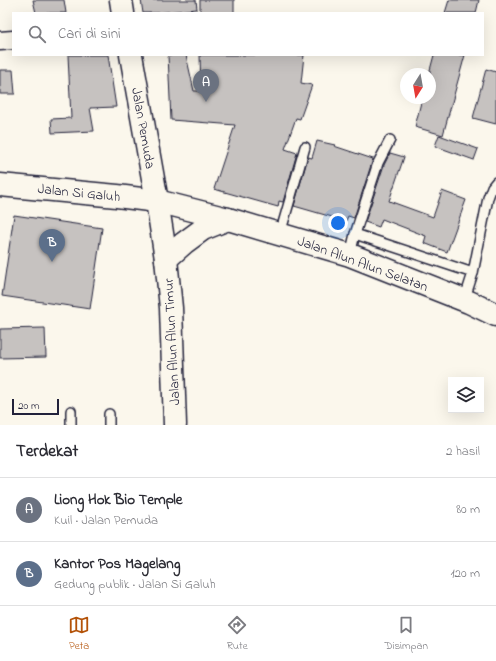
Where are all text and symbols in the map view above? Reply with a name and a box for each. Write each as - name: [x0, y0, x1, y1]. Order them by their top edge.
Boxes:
- search box: [12, 12, 484, 56]
- icon: search: [26, 23, 48, 45]
- text: Cari di sini: [58, 23, 121, 45]
- north arrow: [400, 68, 436, 104]
- pin: A: [193, 69, 219, 102]
- street label: Jalan Pemuda: [125, 86, 160, 171]
- street label: Jalan Si Galuh: [36, 179, 121, 208]
- your location: [328, 213, 348, 233]
- pin: B: [39, 229, 65, 262]
- street label: Jalan Alun Alun Selatan: [294, 231, 431, 298]
- street label: Jalan Alun Alun Timur: [159, 277, 186, 406]
- map controls: [448, 377, 484, 413]
- button: layers: [448, 377, 484, 413]
- scale bar: [12, 397, 59, 416]
- text: 20 m: [18, 398, 40, 414]
- text: Terdekat: [16, 439, 78, 464]
- text: 2 hasil: [446, 442, 480, 461]
- text: Liong Hok Bio Temple: [54, 489, 183, 511]
- text: A: [25, 500, 33, 519]
- text: 80 m: [456, 500, 480, 519]
- text: Kuil · Jalan Pemuda: [54, 511, 158, 530]
- text: Kantor Pos Magelang: [54, 553, 180, 575]
- text: B: [25, 564, 33, 583]
- text: 120 m: [450, 564, 480, 583]
- text: Gedung publik · Jalan Si Galuh: [54, 575, 216, 594]
- tab: Peta: [68, 614, 90, 654]
- tab: Rute: [226, 614, 248, 654]
- tab: Disimpan: [384, 614, 428, 654]

